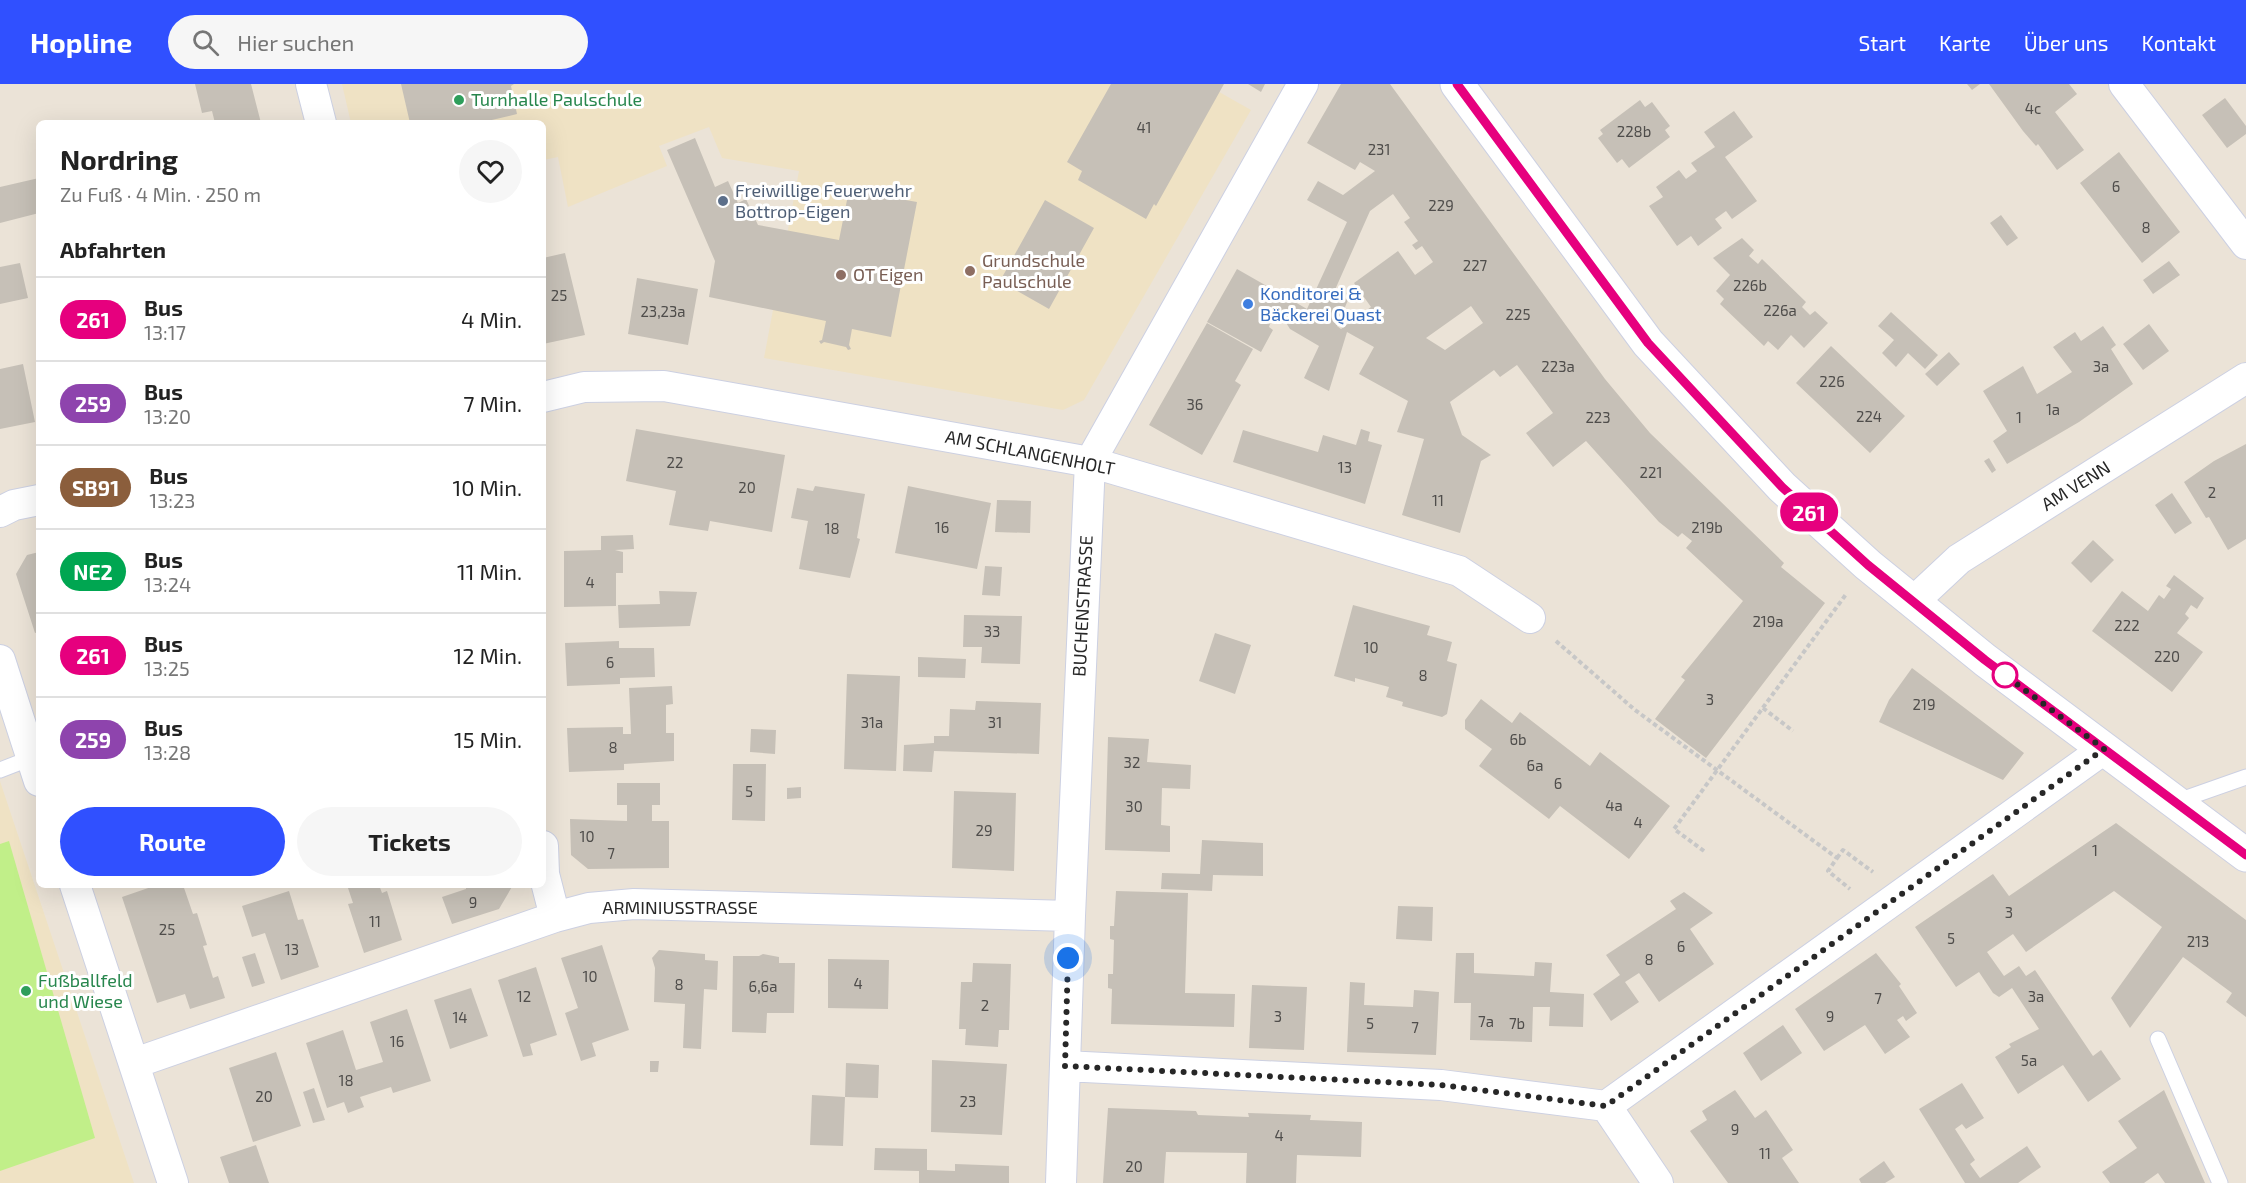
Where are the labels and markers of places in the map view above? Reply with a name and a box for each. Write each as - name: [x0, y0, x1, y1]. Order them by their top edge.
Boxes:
- place label: Turnhalle Paulschule: [471, 88, 642, 110]
- marker: Turnhalle Paulschule: [452, 93, 466, 107]
- place label: Freiwillige Feuerwehr Bottrop-Eigen: [735, 179, 912, 222]
- marker: Freiwillige Feuerwehr Bottrop-Eigen: [716, 194, 730, 208]
- place label: Grundschule Paulschule: [982, 249, 1085, 292]
- place label: OT Eigen: [853, 263, 923, 285]
- marker: Grundschule Paulschule: [963, 264, 977, 278]
- marker: OT Eigen: [834, 268, 848, 282]
- place label: Konditorei & Bäckerei Quast: [1260, 282, 1382, 325]
- marker: Konditorei & Bäckerei Quast: [1241, 297, 1255, 311]
- unlabelled marker: [1992, 662, 2018, 688]
- place label: Fußballfeld und Wiese: [38, 969, 133, 1012]
- marker: Fußballfeld und Wiese: [19, 984, 33, 998]

